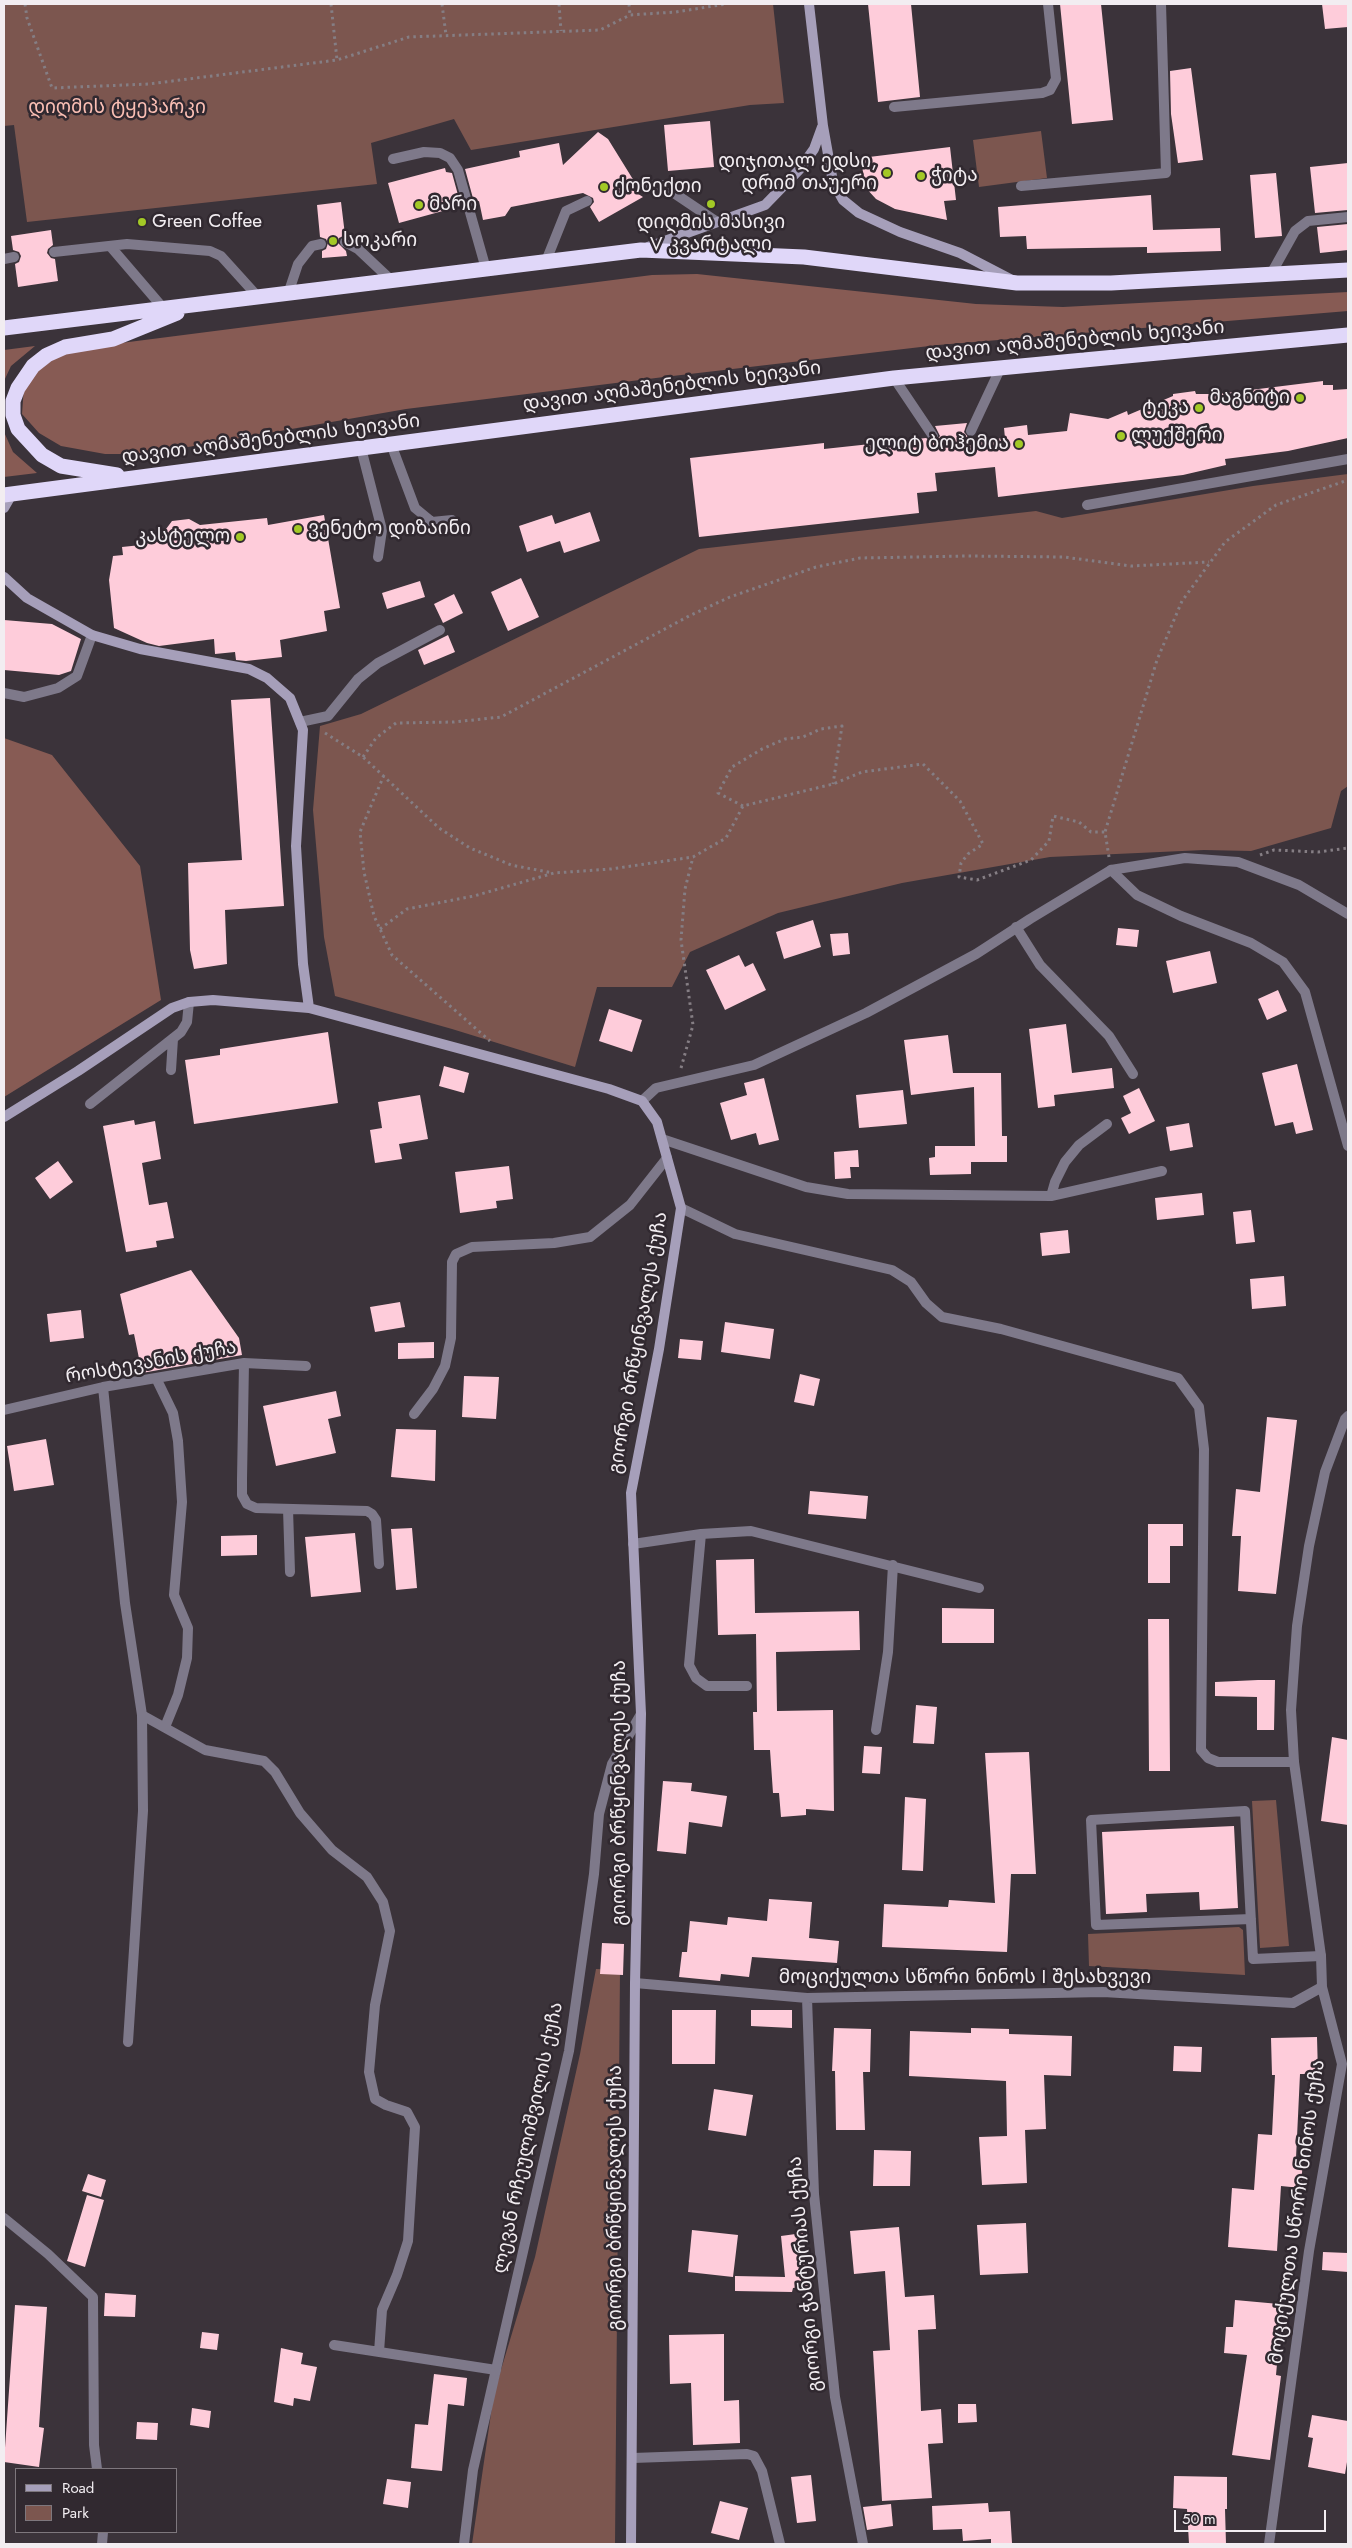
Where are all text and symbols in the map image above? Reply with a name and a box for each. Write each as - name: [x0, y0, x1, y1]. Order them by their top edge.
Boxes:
- park label: დიღმის ტყეპარკი: [28, 97, 206, 119]
- place label: დიჯითალ ედსი, დრიმ თაუერი: [718, 151, 877, 195]
- place label: ჭიტა: [931, 165, 978, 187]
- marker: დიჯითალ ედსი, დრიმ თაუერი: [881, 167, 893, 179]
- marker: ჭიტა: [915, 170, 927, 182]
- place label: ქონექთი: [614, 176, 702, 198]
- marker: ქონექთი: [598, 181, 610, 193]
- place label: მარი: [429, 194, 477, 216]
- marker: დიღმის მასივი V კვარტალი: [705, 198, 717, 210]
- marker: მარი: [413, 199, 425, 211]
- place label: Green Coffee: [152, 211, 262, 233]
- place label: დიღმის მასივი V კვარტალი: [637, 212, 785, 256]
- marker: Green Coffee: [136, 216, 148, 228]
- place label: სოკარი: [343, 230, 417, 252]
- marker: სოკარი: [327, 235, 339, 247]
- street label: დავით აღმაშენებლის ხეივანი: [924, 317, 1226, 365]
- street label: დავით აღმაშენებლის ხეივანი: [522, 357, 822, 417]
- place label: მაგნიტი: [1210, 387, 1290, 409]
- marker: მაგნიტი: [1294, 392, 1306, 404]
- place label: ტეკა: [1142, 397, 1189, 419]
- marker: ტეკა: [1193, 402, 1205, 414]
- street label: დავით აღმაშენებლის ხეივანი: [121, 410, 421, 470]
- place label: ლუქშერი: [1131, 425, 1223, 447]
- marker: ლუქშერი: [1115, 430, 1127, 442]
- place label: ელიტ ბოჰემია: [865, 433, 1009, 455]
- marker: ელიტ ბოჰემია: [1013, 438, 1025, 450]
- place label: ვენეტო დიზაინი: [308, 518, 471, 540]
- marker: ვენეტო დიზაინი: [292, 523, 304, 535]
- place label: კასტელო: [136, 526, 230, 548]
- marker: კასტელო: [234, 531, 246, 543]
- street label: გიორგი ბრწყინვალეს ქუჩა: [605, 1210, 673, 1476]
- street label: როსტევანის ქუჩა: [64, 1337, 238, 1389]
- street label: გიორგი ბრწყინვალეს ქუჩა: [609, 1660, 631, 1926]
- street label: მოციქულთა სწორი ნინოს I შესახვევი: [779, 1967, 1151, 1989]
- street label: ლევან რჩეულიშვილის ქუჩა: [489, 2000, 569, 2276]
- street label: მოციქულთა სწორი ნინოს ქუჩა: [1265, 2058, 1331, 2366]
- street label: გიორგი ბრწყინვალეს ქუჩა: [605, 2065, 627, 2331]
- street label: გიორგი ჭანტურიას ქუჩა: [784, 2155, 828, 2393]
- legend: [15, 2468, 178, 2533]
- text: Road: [62, 2477, 94, 2499]
- scale bar: [1177, 2500, 1330, 2532]
- text: Park: [62, 2502, 89, 2524]
- text: 50 m: [1182, 2508, 1216, 2530]

